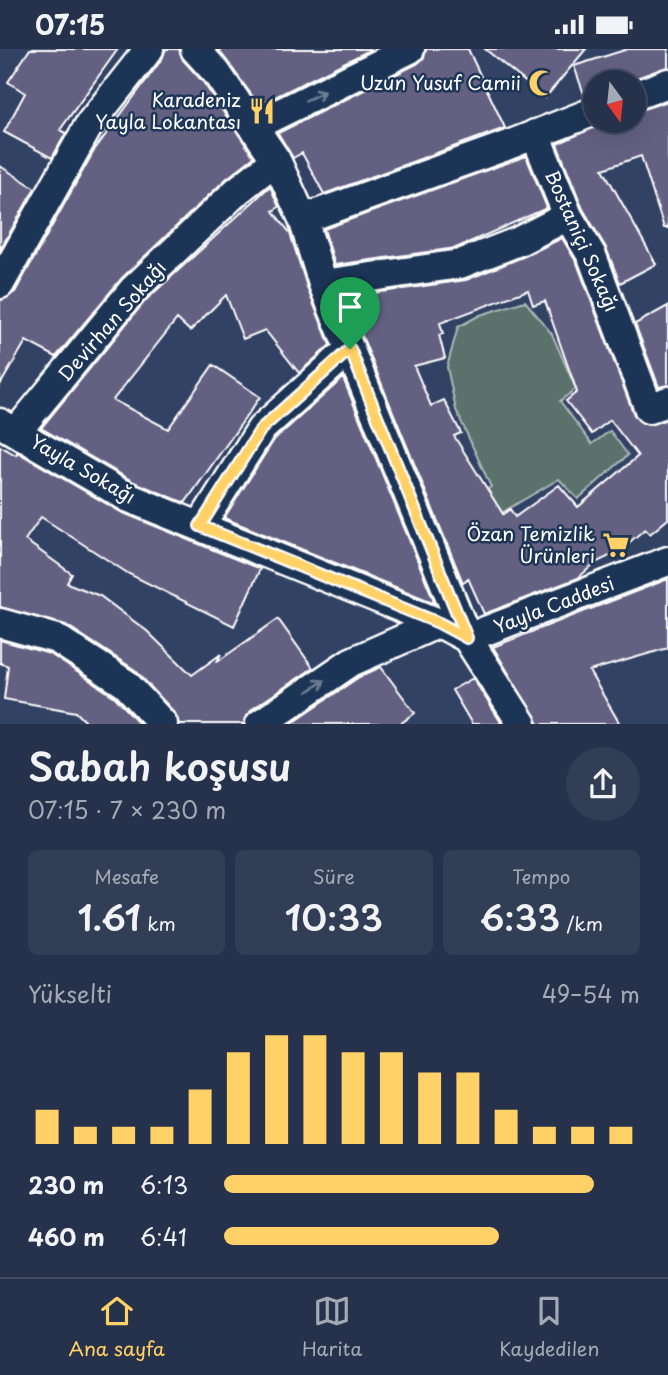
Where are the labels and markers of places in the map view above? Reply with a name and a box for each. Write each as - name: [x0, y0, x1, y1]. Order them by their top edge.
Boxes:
- place label: Uzun Yusuf Camii: [360, 68, 521, 96]
- mosque icon: Uzun Yusuf Camii: [527, 68, 557, 98]
- place label: Karadeniz Yayla Lokantası: [95, 85, 241, 135]
- restaurant icon: Karadeniz Yayla Lokantası: [247, 96, 277, 126]
- pin: [320, 277, 380, 349]
- place label: Özan Temizlik Ürünleri: [467, 519, 595, 569]
- supermarket icon: Özan Temizlik Ürünleri: [601, 530, 631, 560]

